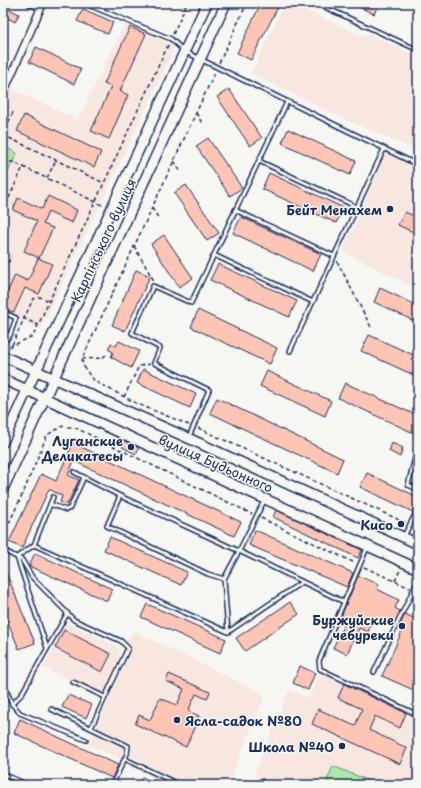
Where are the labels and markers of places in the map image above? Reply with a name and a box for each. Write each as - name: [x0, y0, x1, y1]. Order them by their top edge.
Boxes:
- place label: Бейт Менахем: [286, 200, 382, 219]
- marker: Бейт Менахем: [385, 204, 395, 214]
- place label: Луганские Деликатесы: [41, 431, 123, 465]
- marker: Луганские Деликатесы: [126, 442, 136, 452]
- place label: Кисо: [360, 515, 393, 534]
- marker: Кисо: [396, 519, 406, 529]
- place label: Буржуйские чебуреки: [312, 610, 394, 644]
- marker: Буржуйские чебуреки: [397, 621, 407, 631]
- place label: Ясла-садок №80: [185, 711, 302, 730]
- marker: Ясла-садок №80: [172, 715, 182, 725]
- place label: Школа №40: [249, 737, 334, 756]
- marker: Школа №40: [337, 741, 347, 751]

